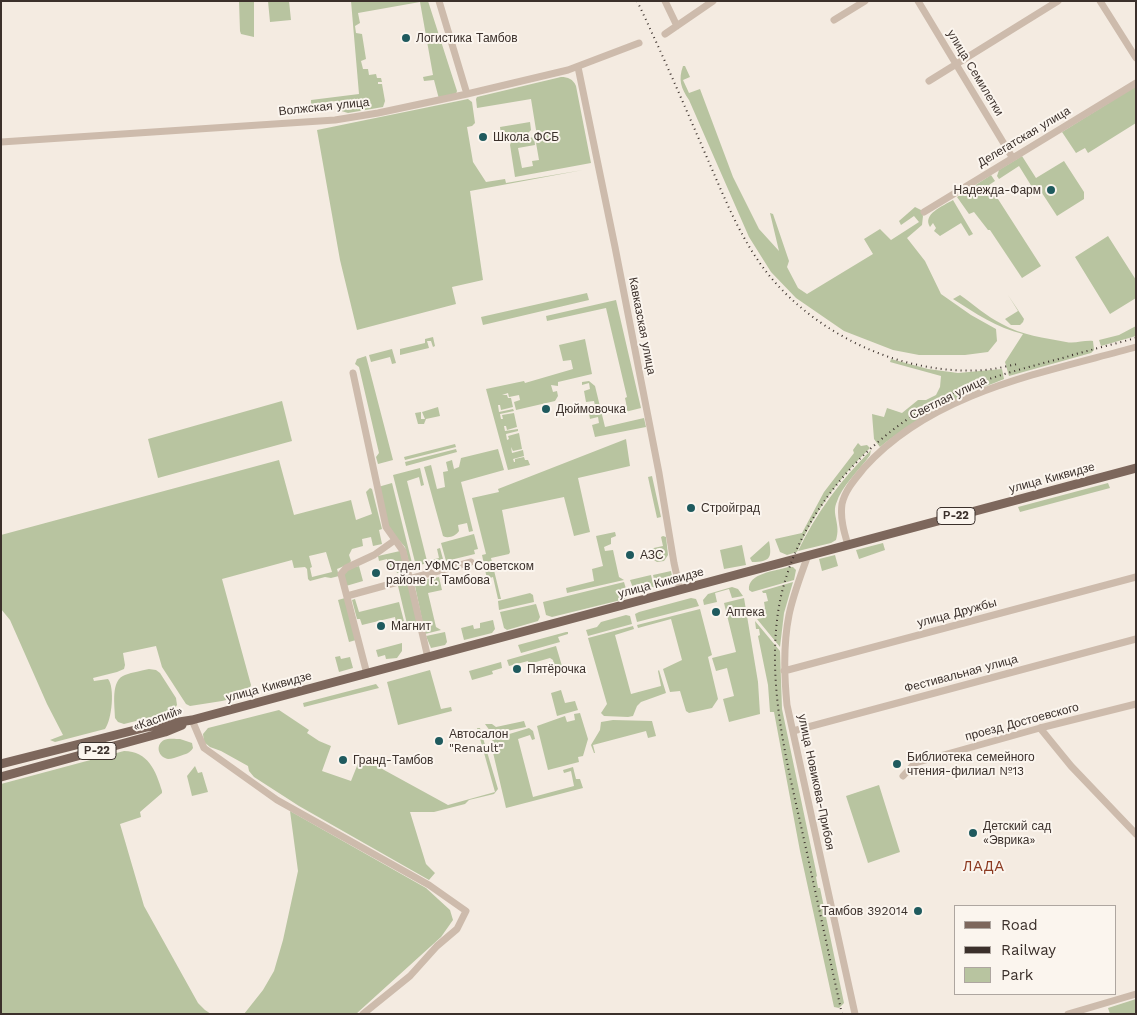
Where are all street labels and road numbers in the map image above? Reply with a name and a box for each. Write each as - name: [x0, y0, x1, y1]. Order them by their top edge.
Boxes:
- street label: улица Семилетки: [944, 27, 1006, 119]
- street label: Волжская улица: [278, 95, 370, 119]
- street label: Делегатская улица: [975, 104, 1073, 170]
- street label: Кавказская улица: [625, 276, 659, 376]
- street label: Светлая улица: [907, 373, 989, 423]
- street label: улица Киквидзе: [1008, 460, 1096, 496]
- road number: Р-22: [937, 508, 975, 524]
- street label: улица Киквидзе: [617, 565, 705, 601]
- street label: улица Дружбы: [916, 595, 998, 631]
- street label: Фестивальная улица: [903, 652, 1019, 696]
- street label: улица Киквидзе: [225, 669, 313, 705]
- street label: проезд Достоевского: [963, 700, 1081, 744]
- street label: «Каспий»: [131, 703, 185, 735]
- street label: улица Новикова-Прибоя: [795, 713, 837, 851]
- road number: Р-22: [78, 742, 116, 759]

